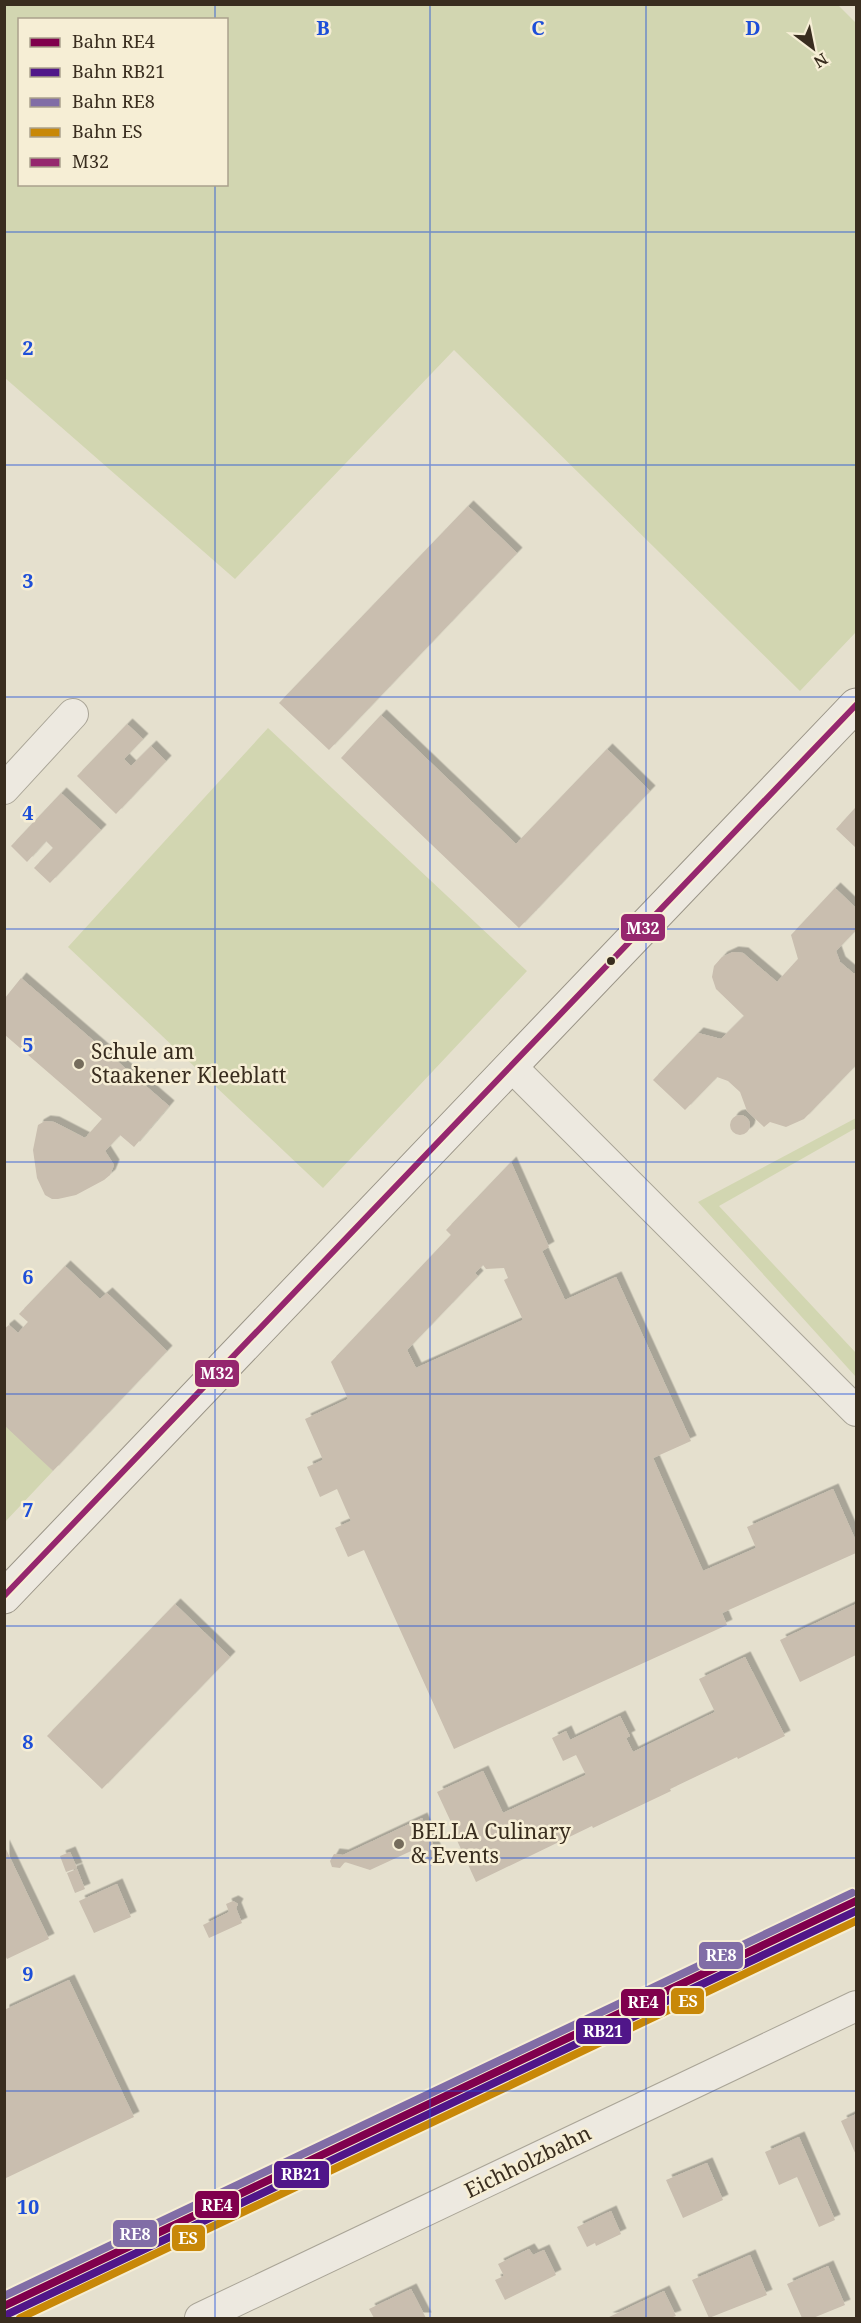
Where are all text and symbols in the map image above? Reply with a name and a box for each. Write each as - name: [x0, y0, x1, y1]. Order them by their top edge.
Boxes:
- text: B: [316, 14, 330, 41]
- text: C: [531, 14, 545, 41]
- text: D: [745, 14, 761, 41]
- legend: [18, 18, 228, 186]
- north arrow: [783, 18, 843, 78]
- text: Bahn RE4: [72, 29, 155, 53]
- text: N: [809, 48, 832, 74]
- text: Bahn RB21: [72, 59, 165, 83]
- text: Bahn RE8: [72, 89, 155, 113]
- text: Bahn ES: [72, 119, 143, 143]
- text: M32: [72, 149, 109, 173]
- text: 2: [22, 334, 34, 361]
- text: 3: [22, 567, 34, 594]
- text: 4: [22, 799, 34, 826]
- line badge: M32: [620, 913, 666, 942]
- text: M32: [626, 917, 660, 939]
- unlabelled marker: [605, 955, 617, 967]
- text: 5: [22, 1031, 34, 1058]
- place label: Schule am Staakener Kleeblatt: [91, 1037, 286, 1089]
- marker: Schule am Staakener Kleeblatt: [72, 1057, 86, 1071]
- text: 6: [22, 1263, 34, 1290]
- line badge: M32: [194, 1359, 240, 1388]
- text: M32: [200, 1362, 234, 1384]
- text: 7: [22, 1496, 34, 1523]
- text: 8: [22, 1728, 34, 1755]
- place label: BELLA Culinary & Events: [411, 1817, 571, 1869]
- marker: BELLA Culinary & Events: [392, 1837, 406, 1851]
- line badge: RE8: [698, 1941, 744, 1970]
- text: RE8: [706, 1944, 736, 1966]
- text: 9: [22, 1960, 34, 1987]
- line badge: ES: [670, 1987, 705, 2015]
- line badge: RE4: [620, 1988, 666, 2017]
- text: ES: [678, 1990, 698, 2012]
- text: RE4: [628, 1991, 658, 2013]
- line badge: RB21: [575, 2017, 632, 2045]
- text: RB21: [583, 2020, 623, 2042]
- street label: Eichholzbahn: [460, 2118, 596, 2204]
- line badge: RB21: [273, 2160, 330, 2189]
- text: RB21: [281, 2163, 321, 2185]
- line badge: RE4: [194, 2190, 240, 2219]
- text: 10: [17, 2193, 39, 2220]
- text: RE4: [202, 2194, 232, 2216]
- line badge: RE8: [112, 2219, 158, 2248]
- text: RE8: [120, 2223, 150, 2245]
- line badge: ES: [171, 2224, 206, 2252]
- text: ES: [178, 2227, 198, 2249]

